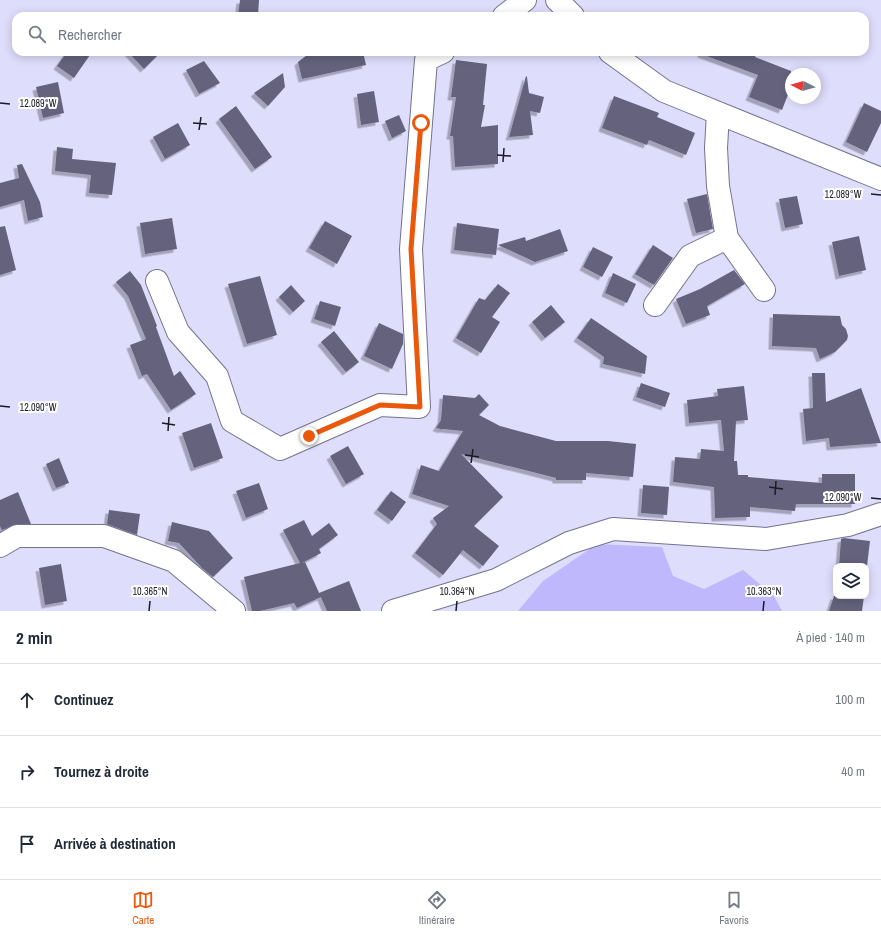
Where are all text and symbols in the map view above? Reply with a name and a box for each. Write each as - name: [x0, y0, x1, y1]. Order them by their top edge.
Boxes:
- search box: [12, 12, 869, 56]
- icon: search: [26, 23, 48, 45]
- text: Rechercher: [58, 24, 122, 45]
- north arrow: [785, 68, 821, 104]
- text: 12.089°W: [20, 97, 57, 110]
- route start: [412, 114, 430, 132]
- text: 12.089°W: [825, 188, 862, 201]
- text: 12.090°W: [20, 401, 57, 414]
- route end: [300, 427, 318, 445]
- text: 12.090°W: [825, 491, 862, 504]
- map controls: [833, 563, 869, 599]
- button: layers: [833, 563, 869, 599]
- text: 10.365°N: [133, 585, 168, 598]
- text: 10.364°N: [440, 585, 475, 598]
- text: 10.363°N: [747, 585, 782, 598]
- text: 2 min: [16, 626, 52, 649]
- text: À pied · 140 m: [796, 629, 865, 646]
- icon: ahead: [16, 689, 38, 711]
- text: Continuez: [54, 689, 113, 710]
- text: 100 m: [835, 691, 865, 708]
- icon: right: [16, 761, 38, 783]
- text: Tournez à droite: [54, 761, 149, 782]
- text: 40 m: [841, 763, 865, 780]
- icon: arrive: [16, 833, 38, 855]
- text: Arrivée à destination: [54, 833, 176, 854]
- tab: Carte: [132, 889, 154, 927]
- tab: Itinéraire: [419, 889, 455, 927]
- tab: Favoris: [719, 889, 749, 927]

